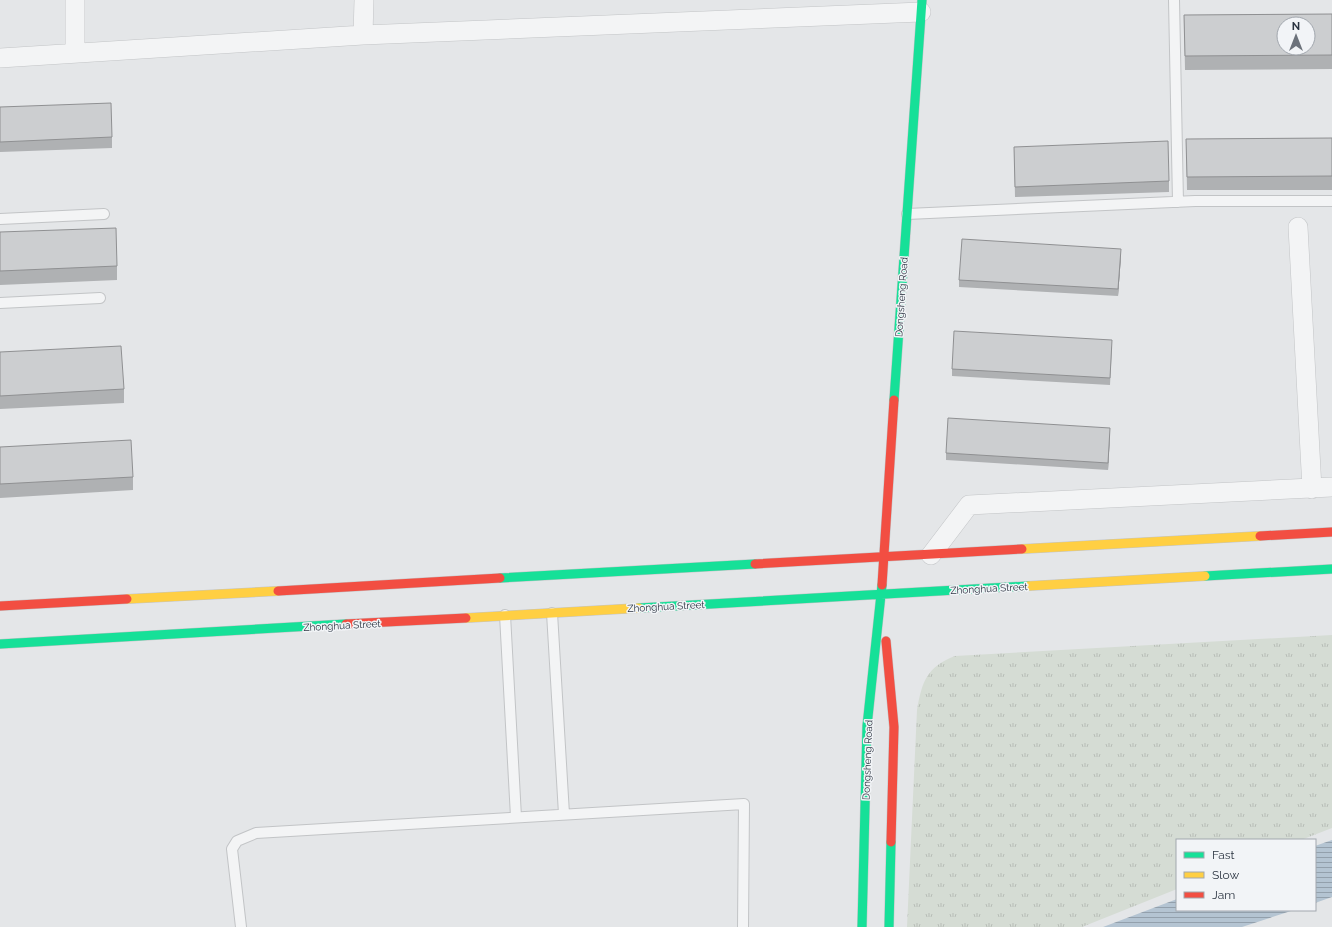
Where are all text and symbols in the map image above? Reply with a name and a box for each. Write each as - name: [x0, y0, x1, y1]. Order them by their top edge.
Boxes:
- north arrow: [1276, 16, 1316, 56]
- text: N: [1292, 20, 1300, 33]
- street label: Dongsheng Road: [893, 257, 910, 337]
- street label: Zhonghua Street: [950, 581, 1029, 596]
- street label: Zhonghua Street: [627, 599, 706, 614]
- street label: Zhonghua Street: [303, 618, 382, 633]
- street label: Dongsheng Road: [861, 720, 874, 800]
- legend: [1176, 839, 1316, 911]
- text: Fast: [1212, 848, 1235, 862]
- text: Slow: [1212, 868, 1239, 882]
- text: Jam: [1212, 888, 1235, 902]

